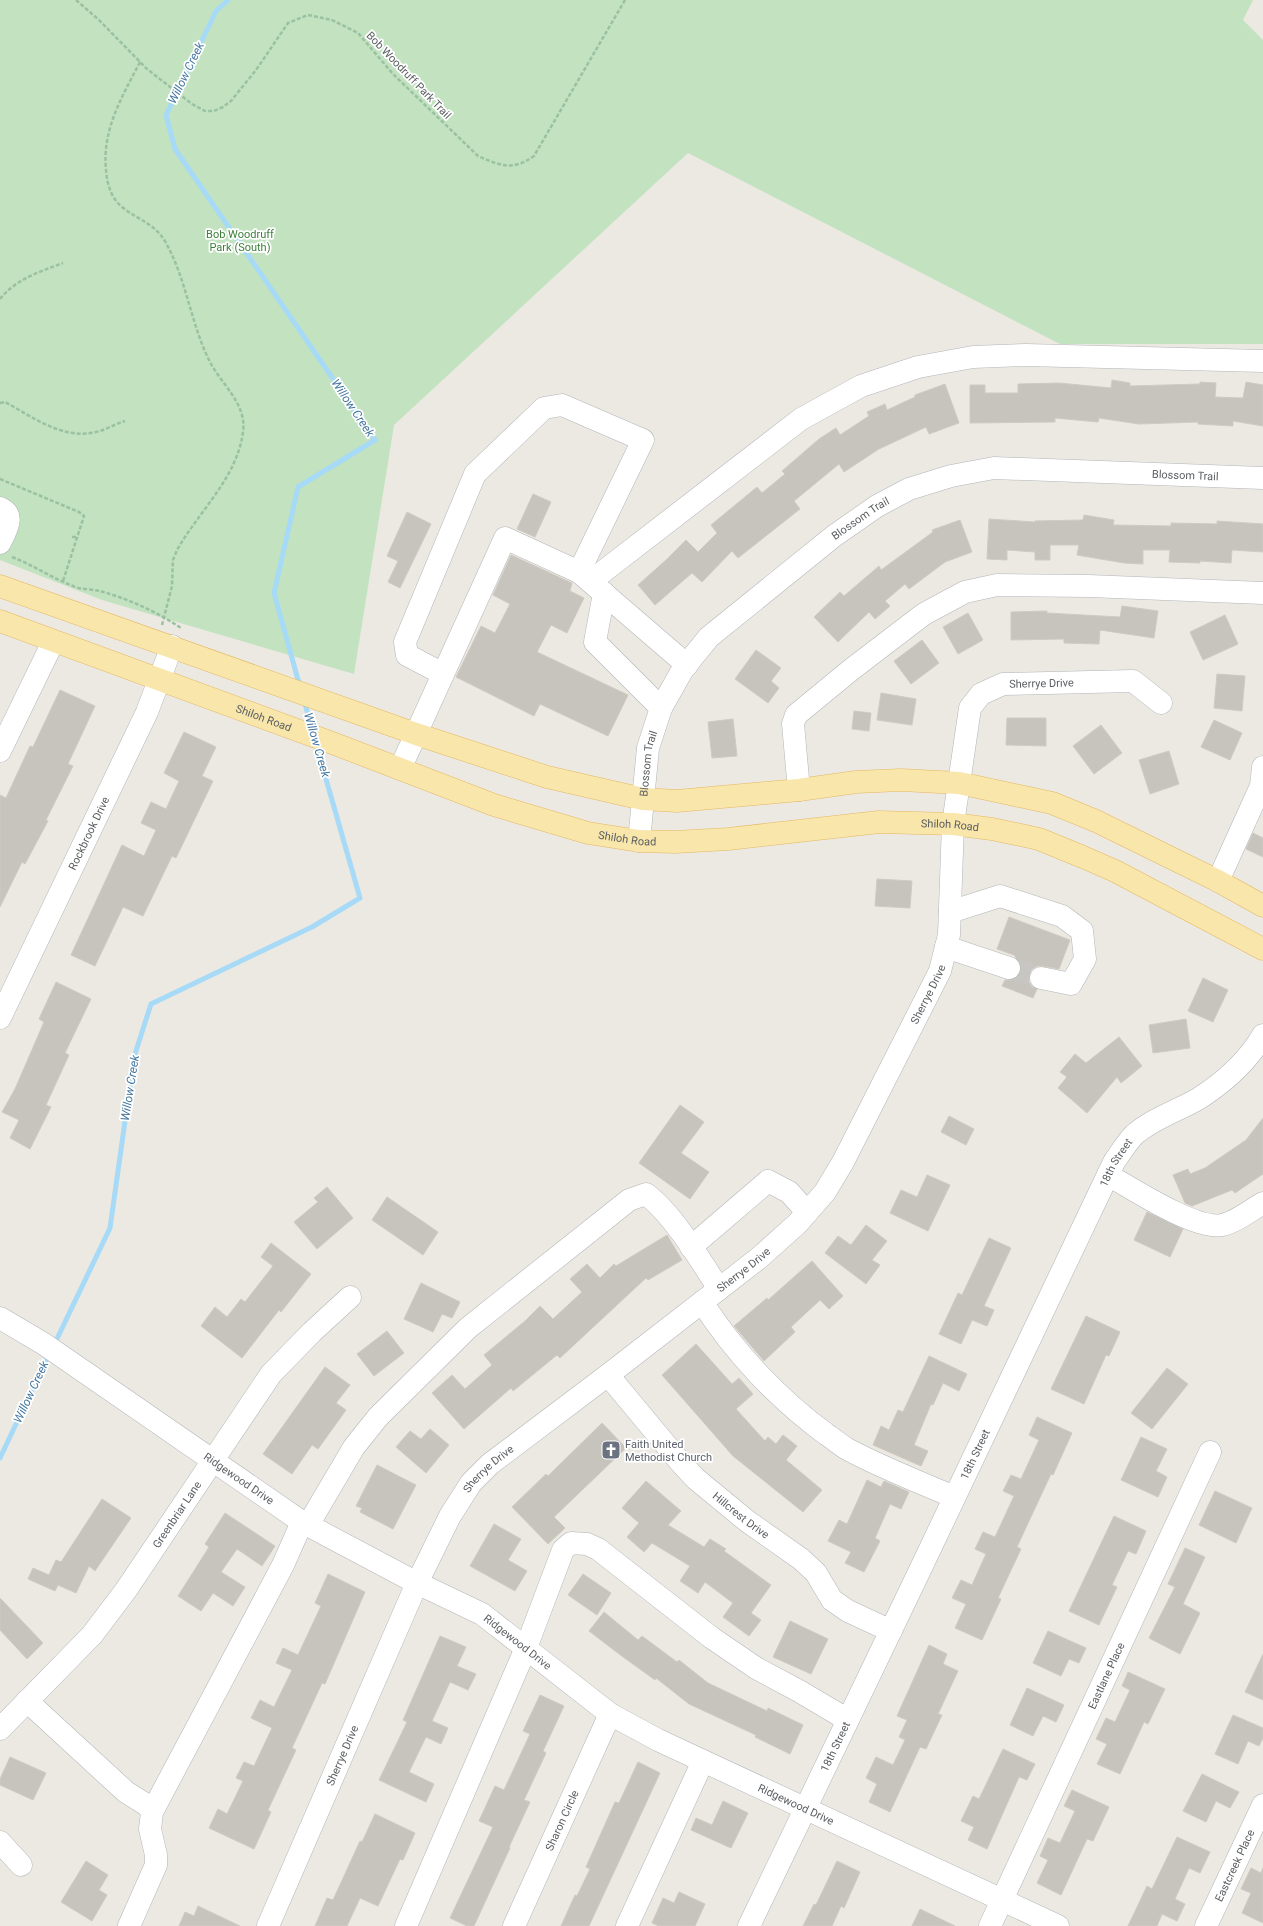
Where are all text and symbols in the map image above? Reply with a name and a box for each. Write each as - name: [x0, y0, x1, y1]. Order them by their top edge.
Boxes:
- street label: Bob Woodruff Park Trail: [364, 29, 454, 122]
- water label: Willow Creek: [165, 39, 207, 106]
- park label: Bob Woodruff Park (South): [206, 228, 274, 254]
- water label: Willow Creek: [329, 376, 378, 441]
- street label: Blossom Trail: [1152, 468, 1219, 483]
- street label: Blossom Trail: [829, 495, 892, 543]
- street label: Sherrye Drive: [1009, 676, 1074, 691]
- street label: Shiloh Road: [234, 702, 293, 734]
- water label: Willow Creek: [301, 711, 333, 780]
- street label: Blossom Trail: [637, 729, 660, 797]
- street label: Rockbrook Drive: [66, 794, 112, 872]
- street label: Shiloh Road: [921, 817, 980, 834]
- street label: Shiloh Road: [597, 829, 656, 848]
- street label: Sherrye Drive: [908, 964, 948, 1026]
- water label: Willow Creek: [118, 1053, 142, 1122]
- street label: 18th Street: [1097, 1136, 1135, 1189]
- street label: Sherrye Drive: [714, 1245, 773, 1295]
- water label: Willow Creek: [11, 1358, 52, 1425]
- street label: 18th Street: [958, 1427, 993, 1482]
- place label: Faith United Methodist Church: [625, 1438, 712, 1464]
- church icon: Faith United Methodist Church: [600, 1439, 622, 1461]
- street label: Sherrye Drive: [461, 1442, 516, 1495]
- street label: Ridgewood Drive: [201, 1450, 276, 1508]
- street label: Greenbriar Lane: [150, 1479, 204, 1551]
- street label: Hillcrest Drive: [710, 1489, 772, 1542]
- street label: Ridgewood Drive: [481, 1612, 554, 1673]
- street label: Eastlane Place: [1086, 1640, 1128, 1711]
- street label: 18th Street: [818, 1719, 853, 1774]
- street label: Sherrye Drive: [324, 1723, 361, 1788]
- street label: Ridgewood Drive: [756, 1781, 836, 1828]
- street label: Sharon Circle: [543, 1788, 582, 1853]
- street label: Eastcreek Place: [1212, 1827, 1258, 1904]

